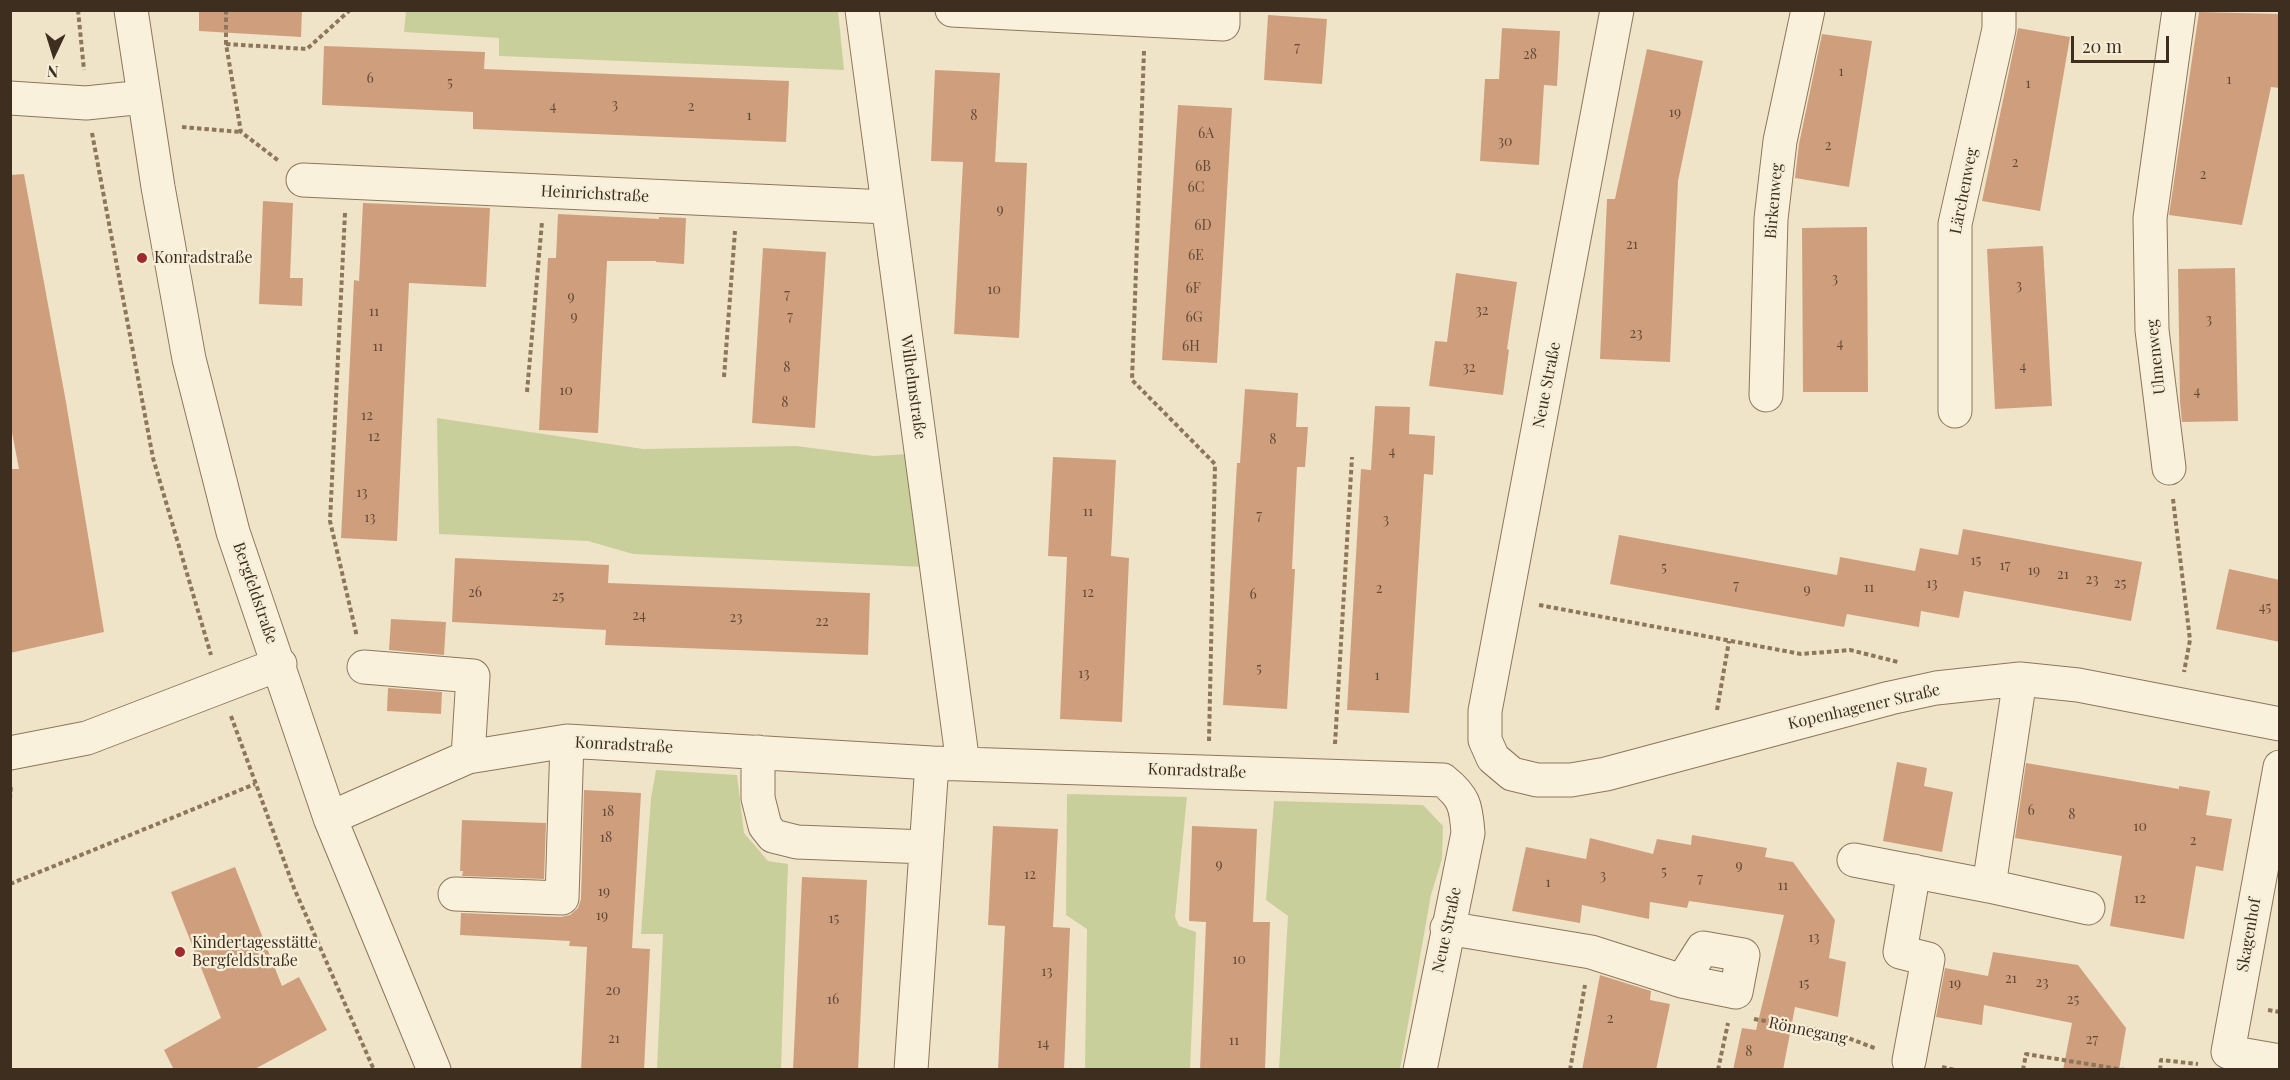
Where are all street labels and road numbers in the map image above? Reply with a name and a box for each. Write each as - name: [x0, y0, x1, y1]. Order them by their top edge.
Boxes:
- street label: Lärchenweg: [1946, 146, 1982, 236]
- street label: Birkenweg: [1761, 162, 1787, 240]
- street label: Heinrichstraße: [540, 182, 650, 206]
- street label: Ulmenweg: [2142, 318, 2170, 396]
- street label: Wilhelmstraße: [896, 334, 930, 440]
- street label: Neue Straße: [1529, 340, 1565, 430]
- street label: Bergfeldstraße: [229, 540, 281, 646]
- street label: Kopenhagener Straße: [1786, 680, 1942, 734]
- street label: Konradstraße: [574, 733, 674, 757]
- street label: Konradstraße: [1147, 760, 1247, 782]
- street label: Neue Straße: [1429, 885, 1465, 975]
- street label: Skagenhof: [2233, 897, 2265, 973]
- street label: Rönnegang: [1767, 1013, 1849, 1049]

